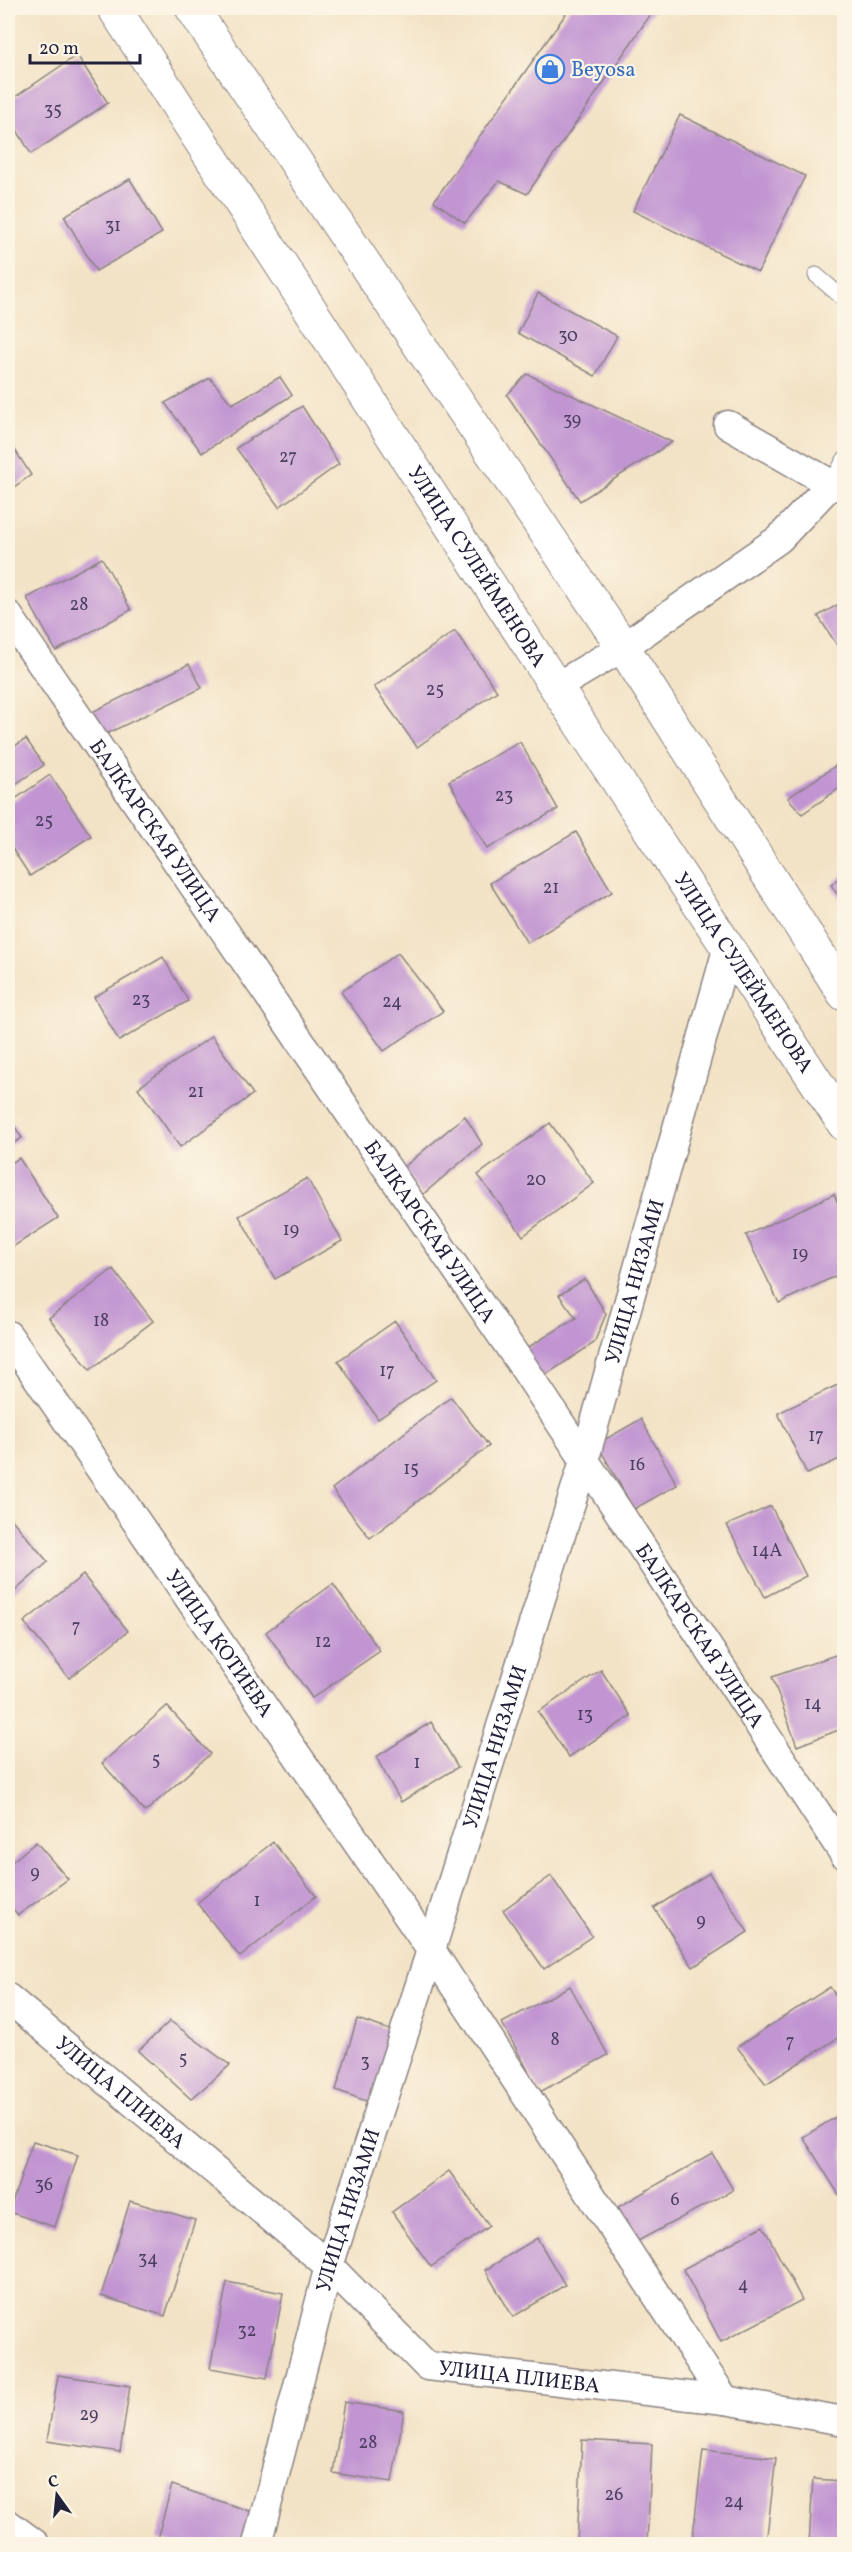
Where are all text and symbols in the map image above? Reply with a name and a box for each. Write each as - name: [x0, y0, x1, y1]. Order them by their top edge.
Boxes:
- scale bar: [30, 27, 140, 65]
- text: 20 m: [39, 37, 79, 62]
- shop icon: Beyosa: [534, 53, 566, 85]
- place label: Beyosa: [571, 56, 636, 85]
- house number: 35: [44, 98, 62, 123]
- house number: 31: [105, 214, 121, 239]
- house number: 30: [558, 324, 578, 349]
- house number: 39: [563, 408, 581, 433]
- house number: 27: [279, 445, 297, 470]
- street label: УЛИЦА СУЛЕЙМЕНОВА: [400, 461, 552, 674]
- house number: 28: [70, 593, 88, 618]
- house number: 25: [426, 678, 444, 703]
- street label: БАЛКАРСКАЯ УЛИЦА: [81, 734, 227, 928]
- house number: 23: [495, 784, 513, 809]
- house number: 25: [35, 809, 53, 834]
- street label: УЛИЦА СУЛЕЙМЕНОВА: [666, 867, 820, 1080]
- house number: 21: [543, 876, 559, 901]
- house number: 23: [132, 988, 150, 1013]
- house number: 24: [382, 990, 402, 1015]
- house number: 21: [188, 1080, 204, 1105]
- street label: БАЛКАРСКАЯ УЛИЦА: [356, 1135, 502, 1329]
- house number: 20: [526, 1168, 546, 1193]
- street label: УЛИЦА НИЗАМИ: [599, 1196, 673, 1368]
- house number: 19: [283, 1218, 299, 1243]
- house number: 19: [792, 1242, 808, 1267]
- house number: 18: [93, 1309, 109, 1334]
- house number: 17: [379, 1359, 395, 1384]
- house number: 17: [808, 1424, 824, 1449]
- house number: 16: [629, 1453, 645, 1478]
- house number: 15: [403, 1457, 419, 1482]
- street label: БАЛКАРСКАЯ УЛИЦА: [627, 1538, 770, 1734]
- house number: 14А: [752, 1539, 783, 1564]
- street label: УЛИЦА КОТИЕВА: [158, 1564, 280, 1724]
- house number: 7: [72, 1615, 80, 1640]
- house number: 12: [315, 1630, 331, 1655]
- street label: УЛИЦА НИЗАМИ: [457, 1662, 535, 1833]
- house number: 14: [804, 1692, 822, 1717]
- house number: 13: [577, 1703, 593, 1728]
- house number: 5: [152, 1748, 160, 1773]
- house number: 1: [414, 1751, 420, 1776]
- house number: 9: [30, 1861, 40, 1886]
- house number: 1: [254, 1889, 260, 1914]
- house number: 9: [696, 1909, 706, 1934]
- house number: 8: [550, 2028, 560, 2053]
- street label: УЛИЦА ПЛИЕВА: [48, 2030, 192, 2157]
- house number: 7: [786, 2030, 794, 2055]
- house number: 5: [179, 2047, 187, 2072]
- house number: 3: [360, 2050, 370, 2075]
- street label: УЛИЦА НИЗАМИ: [310, 2125, 388, 2295]
- house number: 36: [35, 2173, 53, 2198]
- house number: 6: [670, 2188, 680, 2213]
- house number: 34: [138, 2247, 158, 2272]
- house number: 4: [738, 2273, 748, 2298]
- house number: 32: [238, 2319, 256, 2344]
- street label: УЛИЦА ПЛИЕВА: [437, 2354, 602, 2402]
- house number: 29: [80, 2403, 98, 2428]
- house number: 28: [359, 2431, 377, 2456]
- north arrow: [27, 2465, 87, 2525]
- text: С: [46, 2470, 61, 2494]
- house number: 26: [605, 2483, 623, 2508]
- house number: 24: [724, 2490, 744, 2515]

